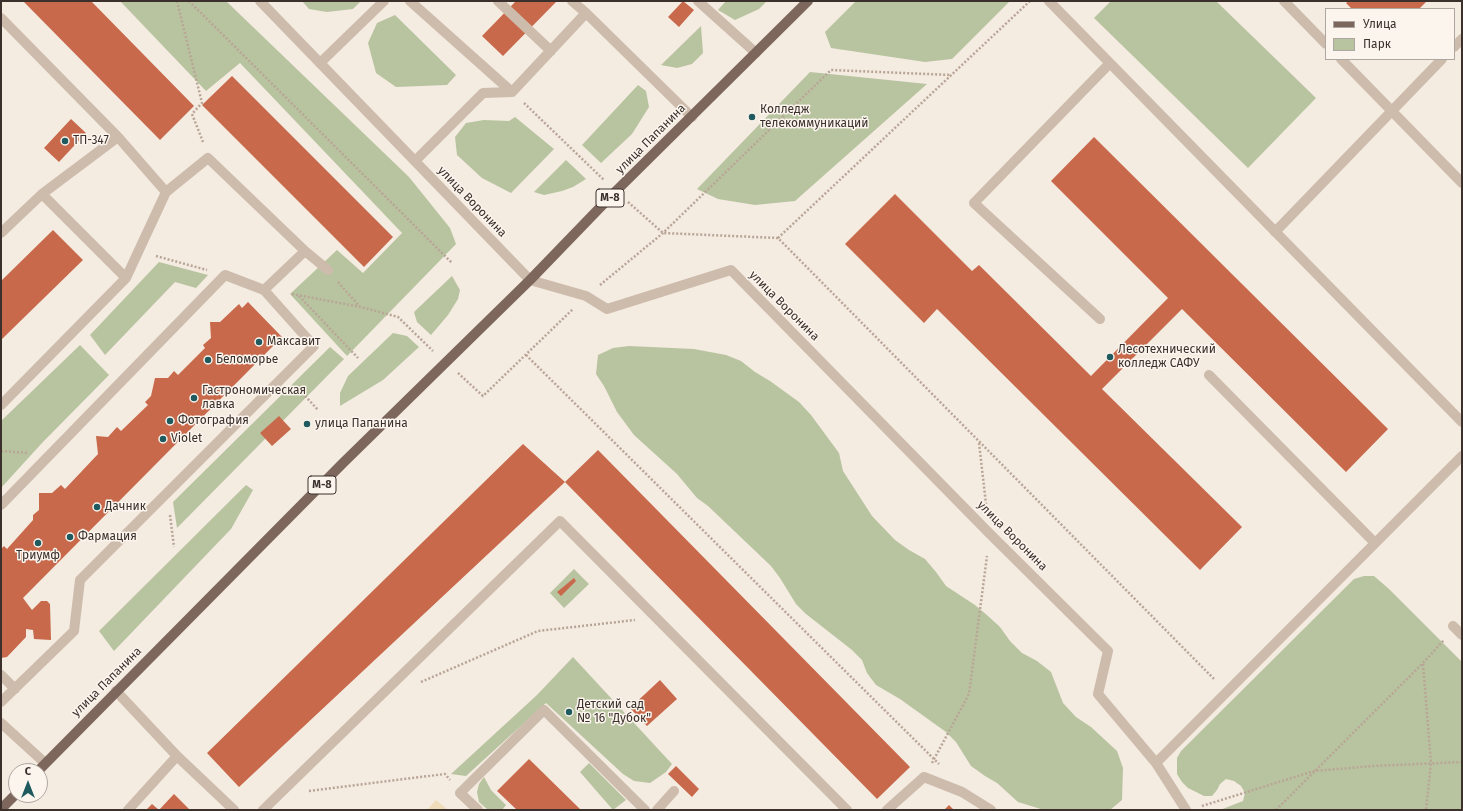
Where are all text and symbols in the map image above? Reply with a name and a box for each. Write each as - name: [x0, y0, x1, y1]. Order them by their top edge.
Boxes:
- legend: [1325, 8, 1455, 60]
- text: Улица: [1363, 17, 1397, 31]
- text: Парк: [1363, 37, 1391, 51]
- street label: улица Папанина: [613, 101, 689, 177]
- place label: Колледж телекоммуникаций: [760, 103, 868, 131]
- marker: Колледж телекоммуникаций: [747, 112, 757, 122]
- place label: ТП-347: [73, 134, 109, 148]
- marker: ТП-347: [60, 136, 70, 146]
- street label: улица Воронина: [435, 164, 509, 240]
- road number: М-8: [596, 189, 624, 207]
- street label: улица Воронина: [746, 268, 822, 344]
- place label: Максавит: [267, 335, 321, 349]
- marker: Максавит: [254, 337, 264, 347]
- place label: Лесотехнический колледж САФУ: [1118, 343, 1216, 371]
- marker: Лесотехнический колледж САФУ: [1105, 352, 1115, 362]
- place label: Беломорье: [216, 353, 278, 367]
- marker: Беломорье: [203, 355, 213, 365]
- place label: Гастрономическая лавка: [202, 384, 306, 412]
- marker: Гастрономическая лавка: [189, 393, 199, 403]
- place label: Фотография: [178, 414, 249, 428]
- marker: Фотография: [165, 416, 175, 426]
- place label: улица Папанина: [315, 417, 408, 431]
- marker: улица Папанина: [302, 419, 312, 429]
- place label: Violet: [171, 432, 202, 446]
- marker: Violet: [158, 434, 168, 444]
- road number: М-8: [308, 476, 336, 494]
- street label: улица Воронина: [974, 498, 1050, 574]
- place label: Дачник: [105, 500, 146, 514]
- marker: Дачник: [92, 502, 102, 512]
- place label: Фармация: [78, 530, 137, 544]
- marker: Фармация: [65, 532, 75, 542]
- marker: Триумф: [33, 538, 43, 548]
- place label: Триумф: [16, 549, 60, 563]
- street label: улица Папанина: [69, 644, 145, 720]
- place label: Детский сад № 16 "Дубок": [577, 698, 651, 726]
- marker: Детский сад № 16 "Дубок": [564, 707, 574, 717]
- north arrow: [8, 763, 48, 803]
- text: С: [25, 765, 31, 778]

